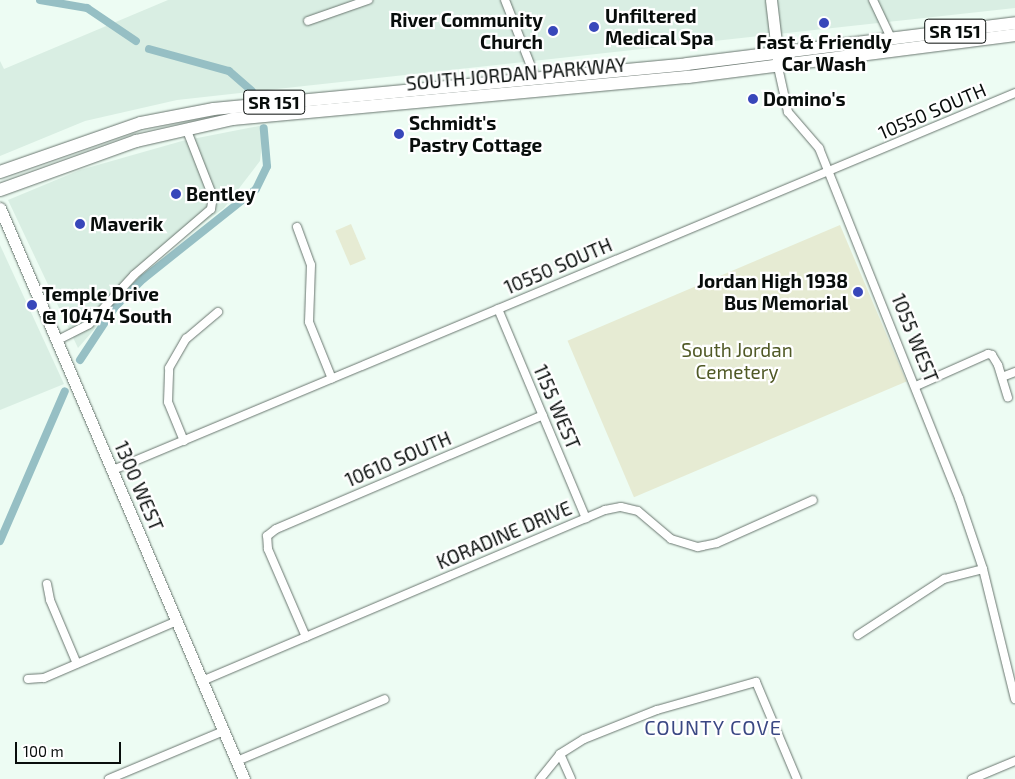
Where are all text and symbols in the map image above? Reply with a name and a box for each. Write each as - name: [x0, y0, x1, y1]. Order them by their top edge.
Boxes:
- place label: Unfiltered Medical Spa: [605, 5, 714, 49]
- place label: River Community Church: [390, 9, 543, 53]
- road number: SR 151: [924, 16, 986, 46]
- marker: Fast & Friendly Car Wash: [818, 17, 830, 29]
- marker: Unfiltered Medical Spa: [587, 20, 601, 34]
- marker: River Community Church: [547, 25, 559, 37]
- place label: Fast & Friendly Car Wash: [756, 31, 892, 75]
- street label: SOUTH JORDAN PARKWAY: [405, 53, 627, 95]
- street label: 10550 SOUTH: [875, 78, 989, 144]
- road number: SR 151: [243, 86, 305, 118]
- place label: Domino's: [763, 88, 846, 110]
- marker: Domino's: [747, 93, 759, 105]
- place label: Schmidt's Pastry Cottage: [409, 112, 543, 156]
- marker: Schmidt's Pastry Cottage: [393, 128, 405, 140]
- place label: Bentley: [186, 183, 256, 205]
- marker: Bentley: [170, 188, 182, 200]
- place label: Maverik: [90, 213, 163, 235]
- marker: Maverik: [74, 218, 86, 230]
- street label: 10550 SOUTH: [501, 233, 615, 299]
- place label: Jordan High 1938 Bus Memorial: [697, 270, 848, 314]
- place label: Temple Drive @ 10474 South: [42, 283, 172, 327]
- marker: Jordan High 1938 Bus Memorial: [852, 286, 864, 298]
- street label: 1055 WEST: [887, 290, 943, 386]
- marker: Temple Drive @ 10474 South: [26, 299, 38, 311]
- park label: South Jordan Cemetery: [681, 339, 793, 383]
- street label: 1155 WEST: [529, 361, 585, 453]
- street label: 10610 SOUTH: [342, 426, 454, 492]
- street label: 1300 WEST: [110, 438, 168, 534]
- street label: KORADINE DRIVE: [433, 496, 575, 574]
- district label: COUNTY COVE: [643, 715, 783, 739]
- scale bar: [18, 732, 124, 764]
- text: 100 m: [23, 742, 64, 760]

